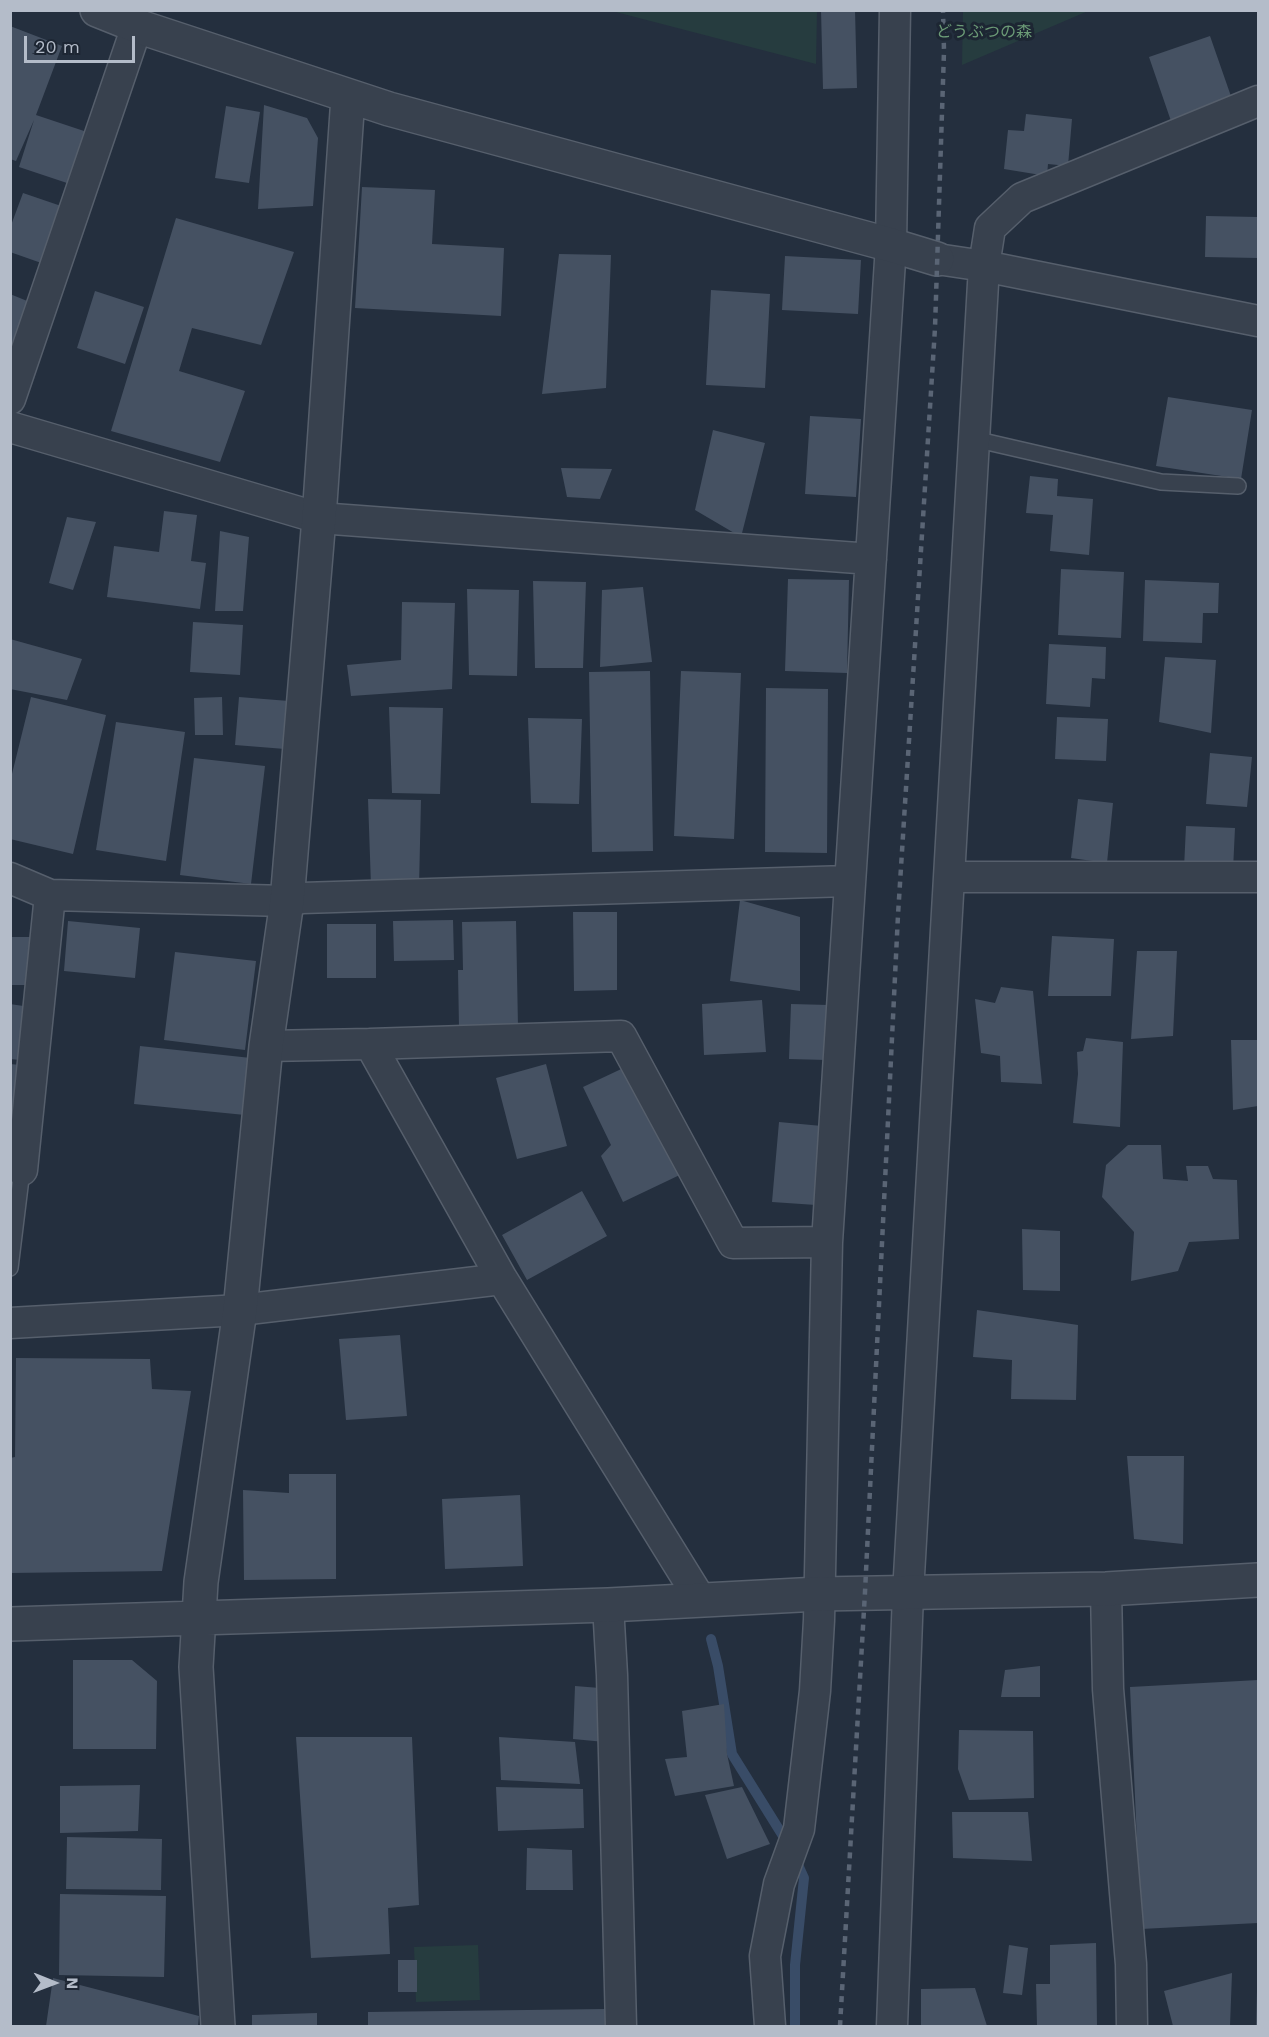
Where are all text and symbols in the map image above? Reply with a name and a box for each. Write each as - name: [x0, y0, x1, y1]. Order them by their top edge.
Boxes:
- park label: どうぶつの森: [936, 22, 1032, 42]
- scale bar: [27, 24, 138, 62]
- text: 20 m: [35, 36, 80, 57]
- north arrow: [24, 1953, 84, 2013]
- text: N: [63, 1977, 82, 1989]

